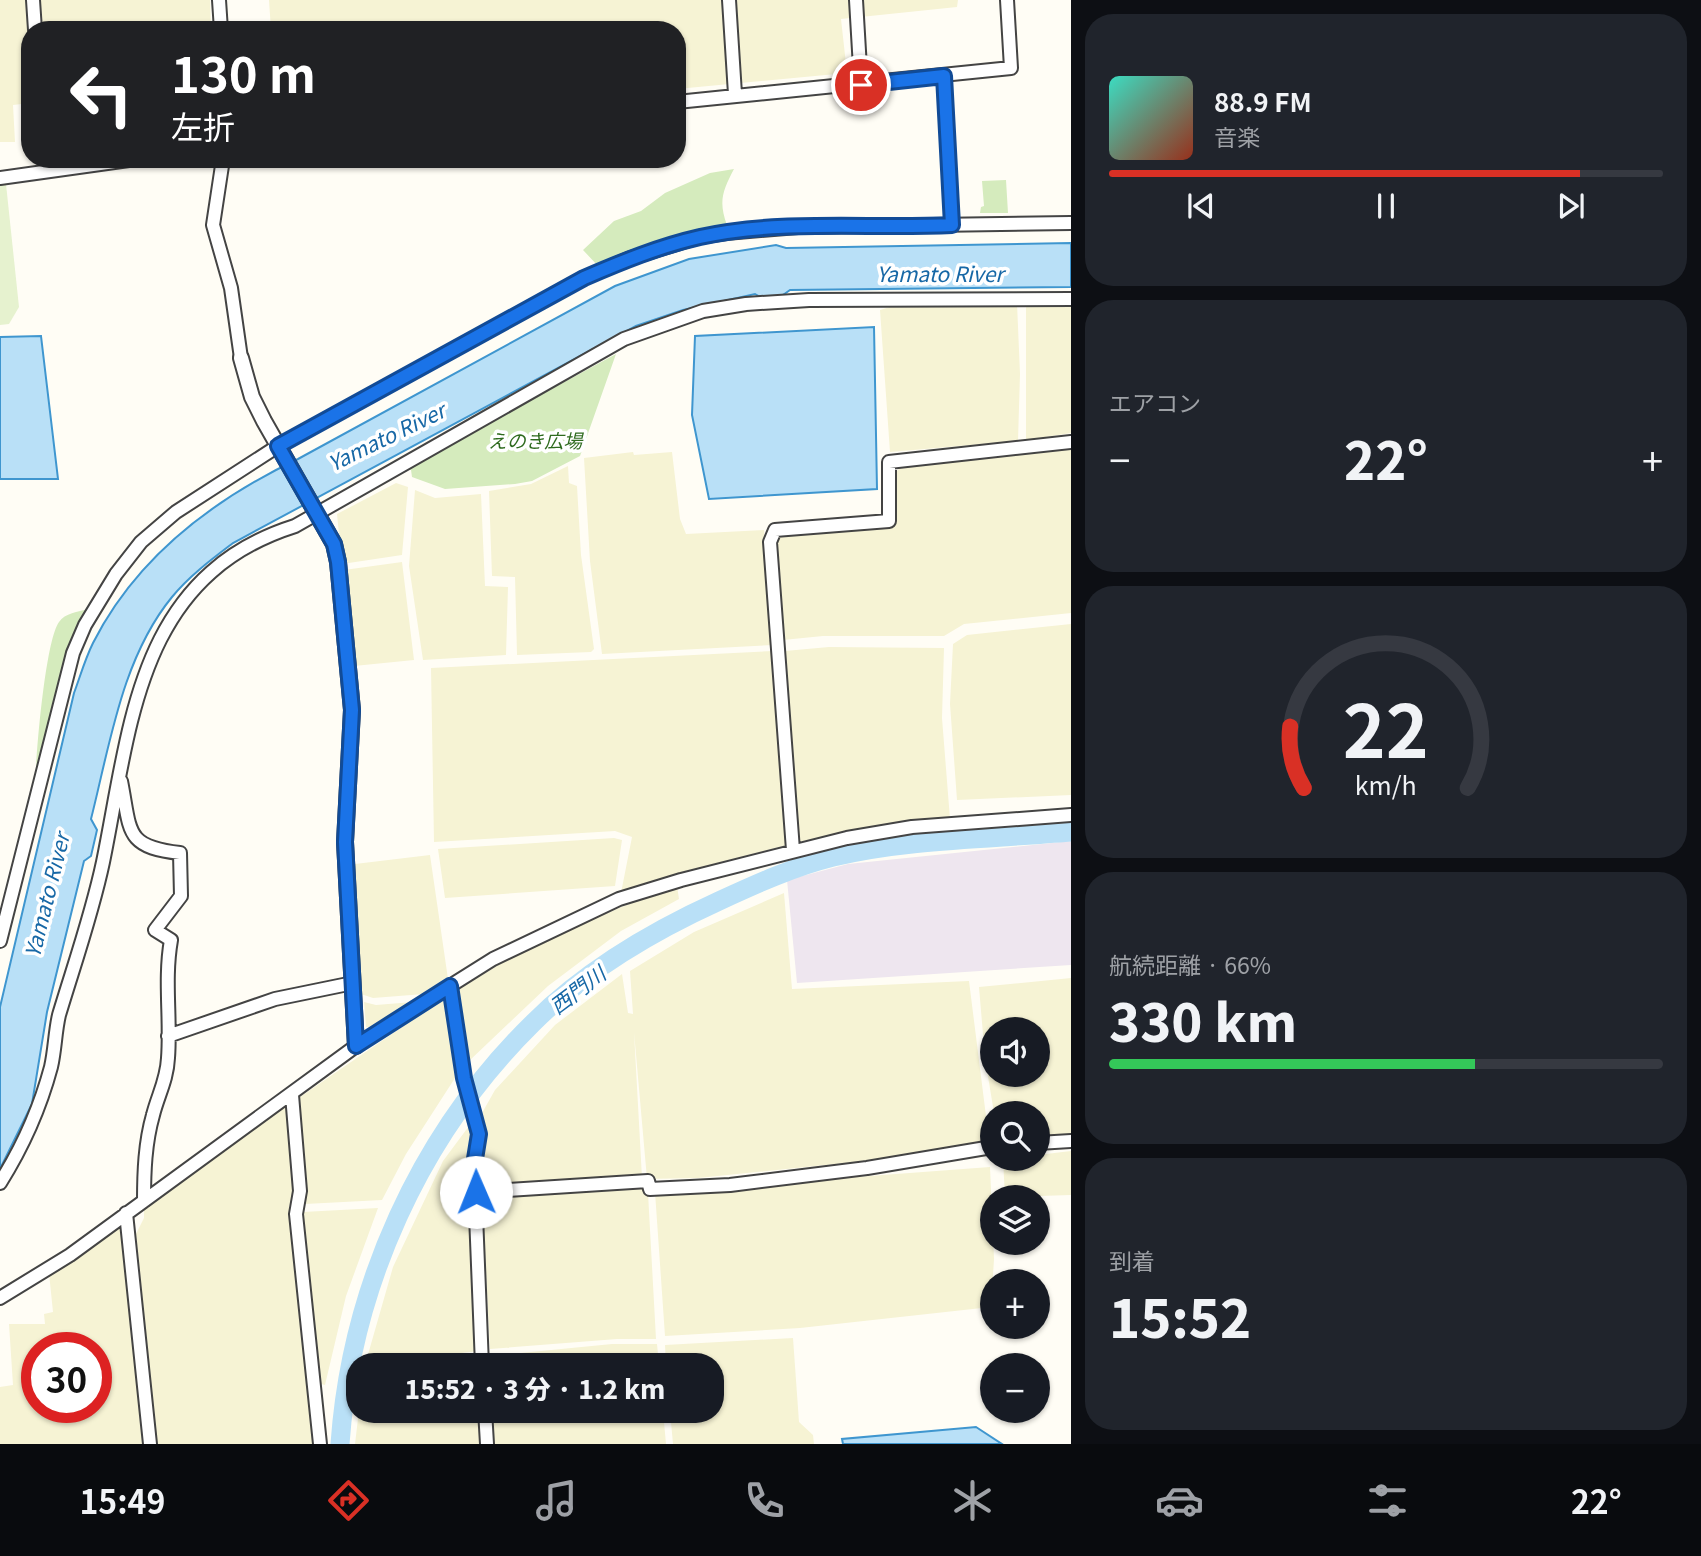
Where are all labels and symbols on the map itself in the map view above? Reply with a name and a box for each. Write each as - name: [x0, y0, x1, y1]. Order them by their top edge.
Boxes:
- pin: [831, 55, 891, 115]
- water label: Yamato River: [877, 258, 1007, 288]
- water label: Yamato River: [322, 393, 453, 477]
- park label: えのき広場: [488, 426, 584, 453]
- water label: Yamato River: [16, 826, 77, 960]
- water label: 西門川: [543, 957, 613, 1020]
- position arrow: [439, 1155, 513, 1229]
- speed limit sign: 30: [21, 1332, 112, 1423]

